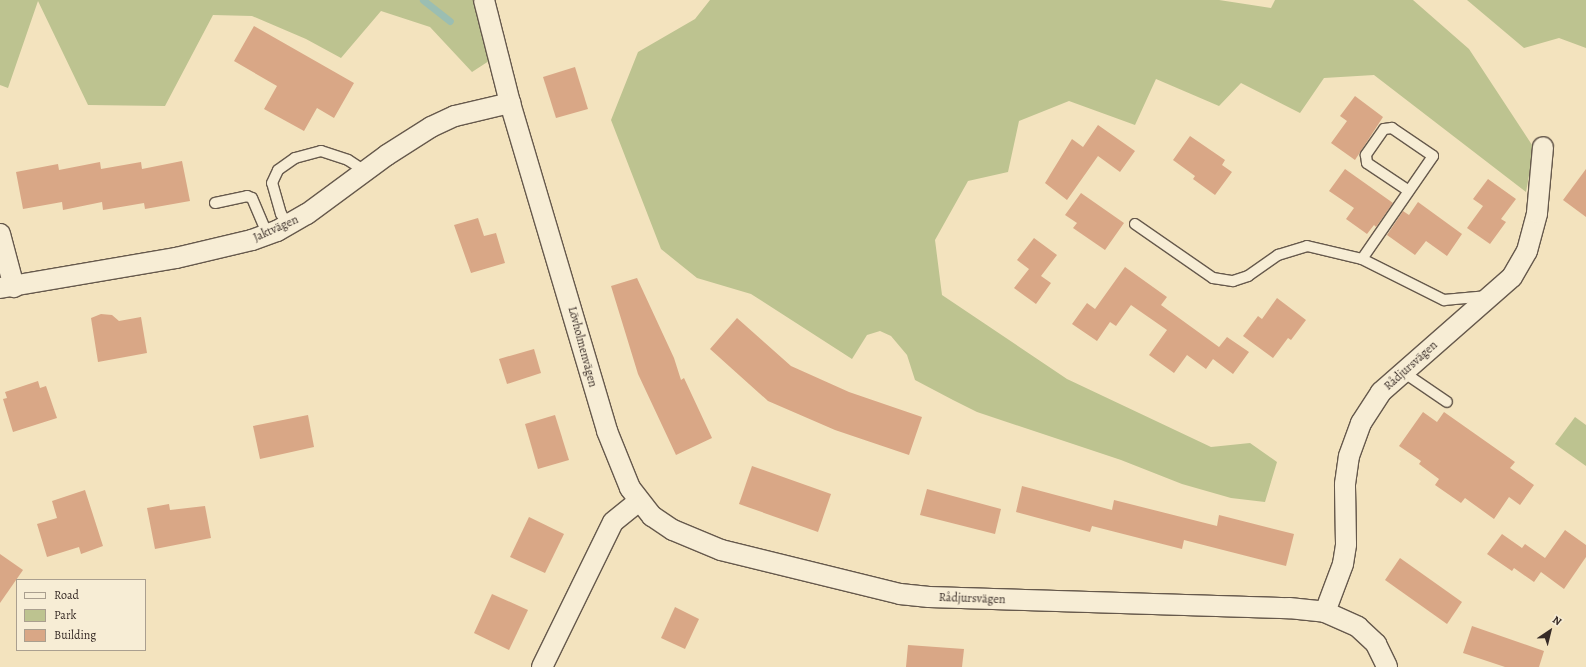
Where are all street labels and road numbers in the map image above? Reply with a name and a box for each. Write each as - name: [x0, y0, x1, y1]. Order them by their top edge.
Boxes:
- street label: Jaktvägen: [251, 213, 301, 245]
- street label: Lövholmenvägen: [564, 305, 600, 389]
- street label: Rådjursvägen: [1381, 338, 1441, 394]
- street label: Rådjursvägen: [938, 591, 1006, 607]

